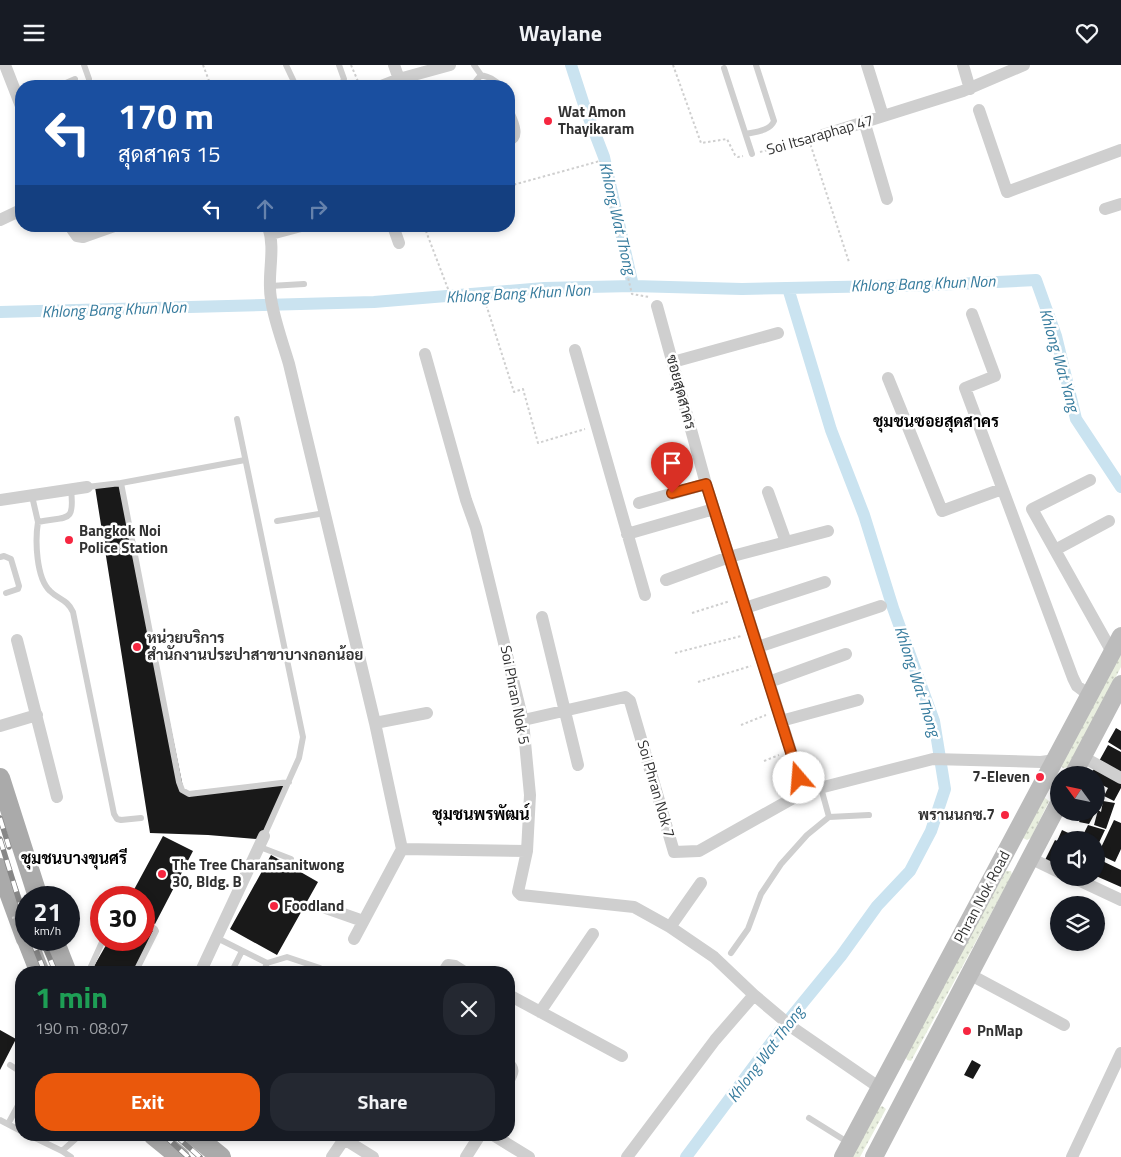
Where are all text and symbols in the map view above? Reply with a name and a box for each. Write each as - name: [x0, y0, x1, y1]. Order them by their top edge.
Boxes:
- text: Waylane: [519, 16, 602, 50]
- icon: menu: [20, 19, 48, 47]
- icon: heart: [1073, 19, 1101, 47]
- text: 170 m: [118, 89, 214, 143]
- icon: left: [35, 100, 100, 165]
- place label: Wat Amon Thayikaram: [558, 100, 634, 140]
- street label: Soi Itsaraphap 47: [764, 108, 876, 161]
- marker: Wat Amon Thayikaram: [542, 115, 554, 127]
- text: สุดสาคร 15: [118, 137, 221, 171]
- water label: Khlong Wat Thong: [593, 159, 643, 279]
- icon: left: [198, 195, 226, 223]
- icon: ahead: [251, 195, 279, 223]
- icon: right: [304, 195, 332, 223]
- water label: Khlong Bang Khun Non: [850, 268, 997, 298]
- water label: Khlong Bang Khun Non: [445, 277, 592, 309]
- water label: Khlong Bang Khun Non: [41, 294, 188, 324]
- water label: Khlong Wat Yang: [1034, 306, 1087, 417]
- street label: ซอยสุดสาคร: [660, 352, 702, 432]
- district label: ชุมชนซอยสุดสาคร: [873, 409, 999, 433]
- pin: [651, 442, 693, 493]
- icon: arrive: [658, 449, 686, 477]
- place label: Bangkok Noi Police Station: [79, 519, 168, 559]
- marker: Bangkok Noi Police Station: [63, 534, 75, 546]
- water label: Khlong Wat Thong: [889, 623, 948, 742]
- place label: หน่วยบริการ สำนักงานประปาสาขาบางกอกน้อย: [147, 626, 363, 666]
- marker: หน่วยบริการ สำนักงานประปาสาขาบางกอกน้อย: [131, 641, 143, 653]
- street label: Soi Phran Nok 5: [495, 643, 536, 746]
- street label: Soi Phran Nok 7: [632, 737, 681, 840]
- position arrow: [772, 751, 824, 803]
- place label: 7-Eleven: [972, 765, 1030, 788]
- north arrow: [1050, 766, 1105, 821]
- map controls: [1050, 766, 1105, 951]
- marker: 7-Eleven: [1034, 771, 1046, 783]
- district label: ชุมชนพรพัฒน์: [432, 802, 531, 826]
- place label: พรานนกซ.7: [918, 803, 995, 826]
- marker: พรานนกซ.7: [999, 809, 1011, 821]
- button: sound: [1050, 831, 1105, 886]
- district label: ชุมชนบางขุนศรี: [21, 846, 128, 870]
- street label: Phran Nok Road: [947, 846, 1016, 947]
- place label: The Tree Charansanitwong 30, Bldg. B: [172, 853, 344, 893]
- marker: The Tree Charansanitwong 30, Bldg. B: [156, 868, 168, 880]
- speed limit sign: 30: [90, 886, 155, 951]
- text: 21: [33, 893, 62, 931]
- place label: Foodland: [284, 894, 344, 917]
- button: layers: [1050, 896, 1105, 951]
- marker: Foodland: [268, 900, 280, 912]
- text: km/h: [34, 921, 61, 940]
- text: 1 min: [35, 974, 108, 1020]
- button: close: [443, 983, 495, 1035]
- water label: Khlong Wat Thong: [721, 999, 811, 1107]
- text: 190 m · 08:07: [35, 1016, 129, 1040]
- place label: PnMap: [977, 1019, 1023, 1042]
- marker: PnMap: [961, 1025, 973, 1037]
- button: Exit: [35, 1073, 260, 1131]
- button: Share: [270, 1073, 495, 1131]

